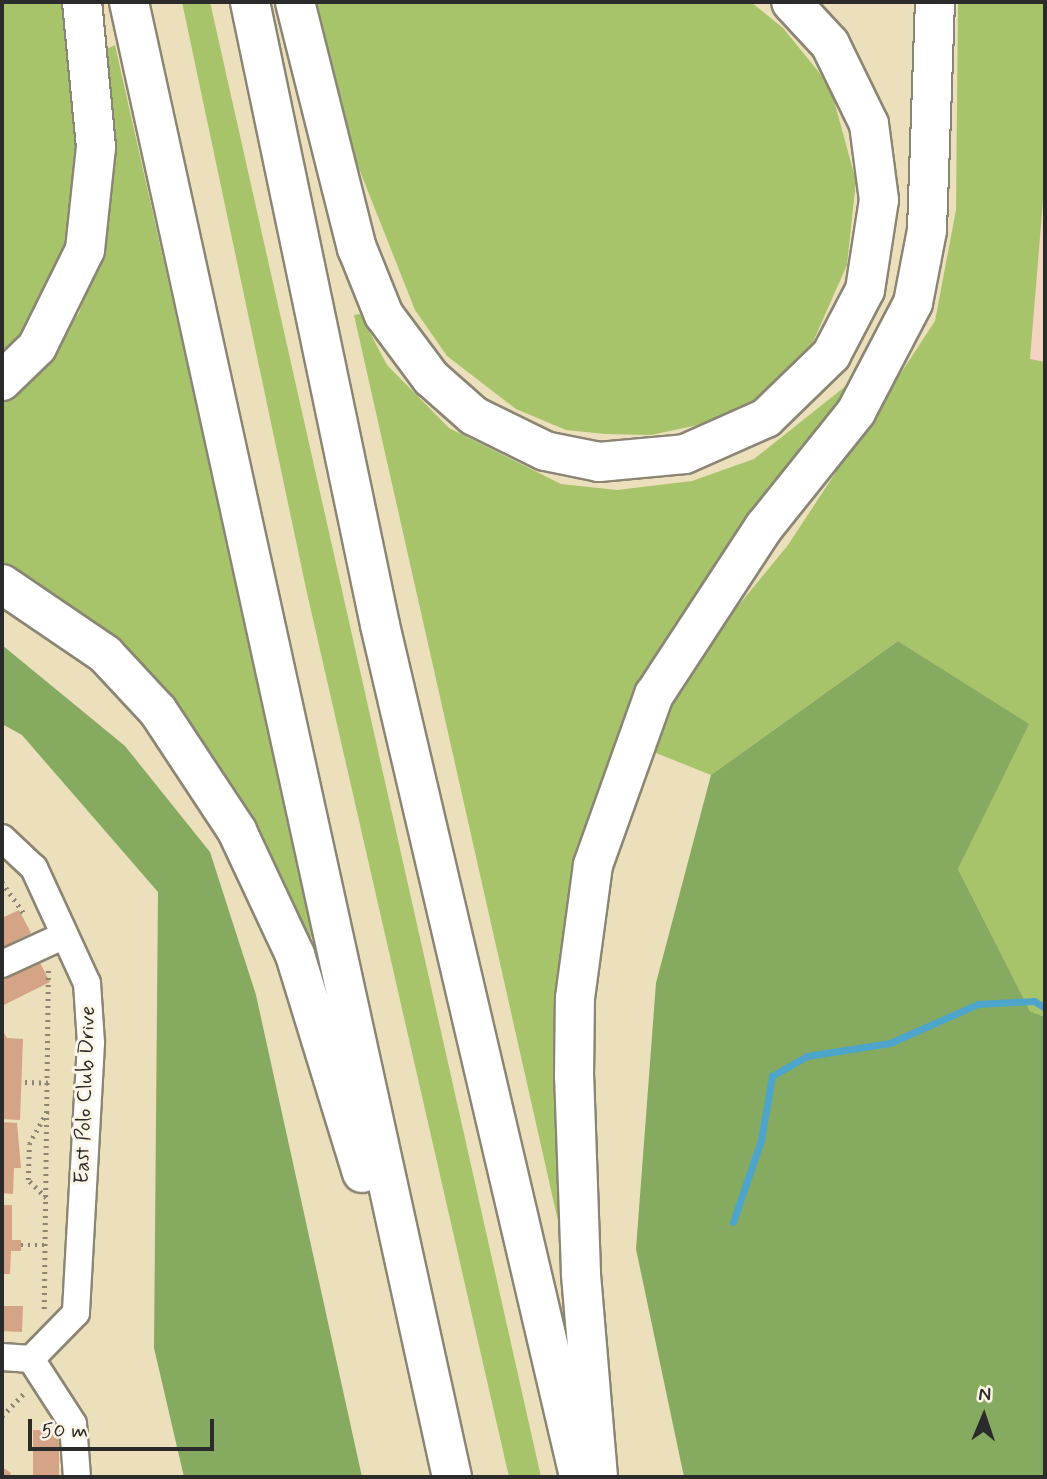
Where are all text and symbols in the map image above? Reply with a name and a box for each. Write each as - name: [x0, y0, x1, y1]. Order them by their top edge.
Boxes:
- street label: East Polo Club Drive: [69, 1008, 101, 1182]
- north arrow: [949, 1381, 1019, 1451]
- text: N: [978, 1382, 992, 1407]
- scale bar: [32, 1406, 217, 1450]
- text: 50 m: [41, 1417, 88, 1445]

